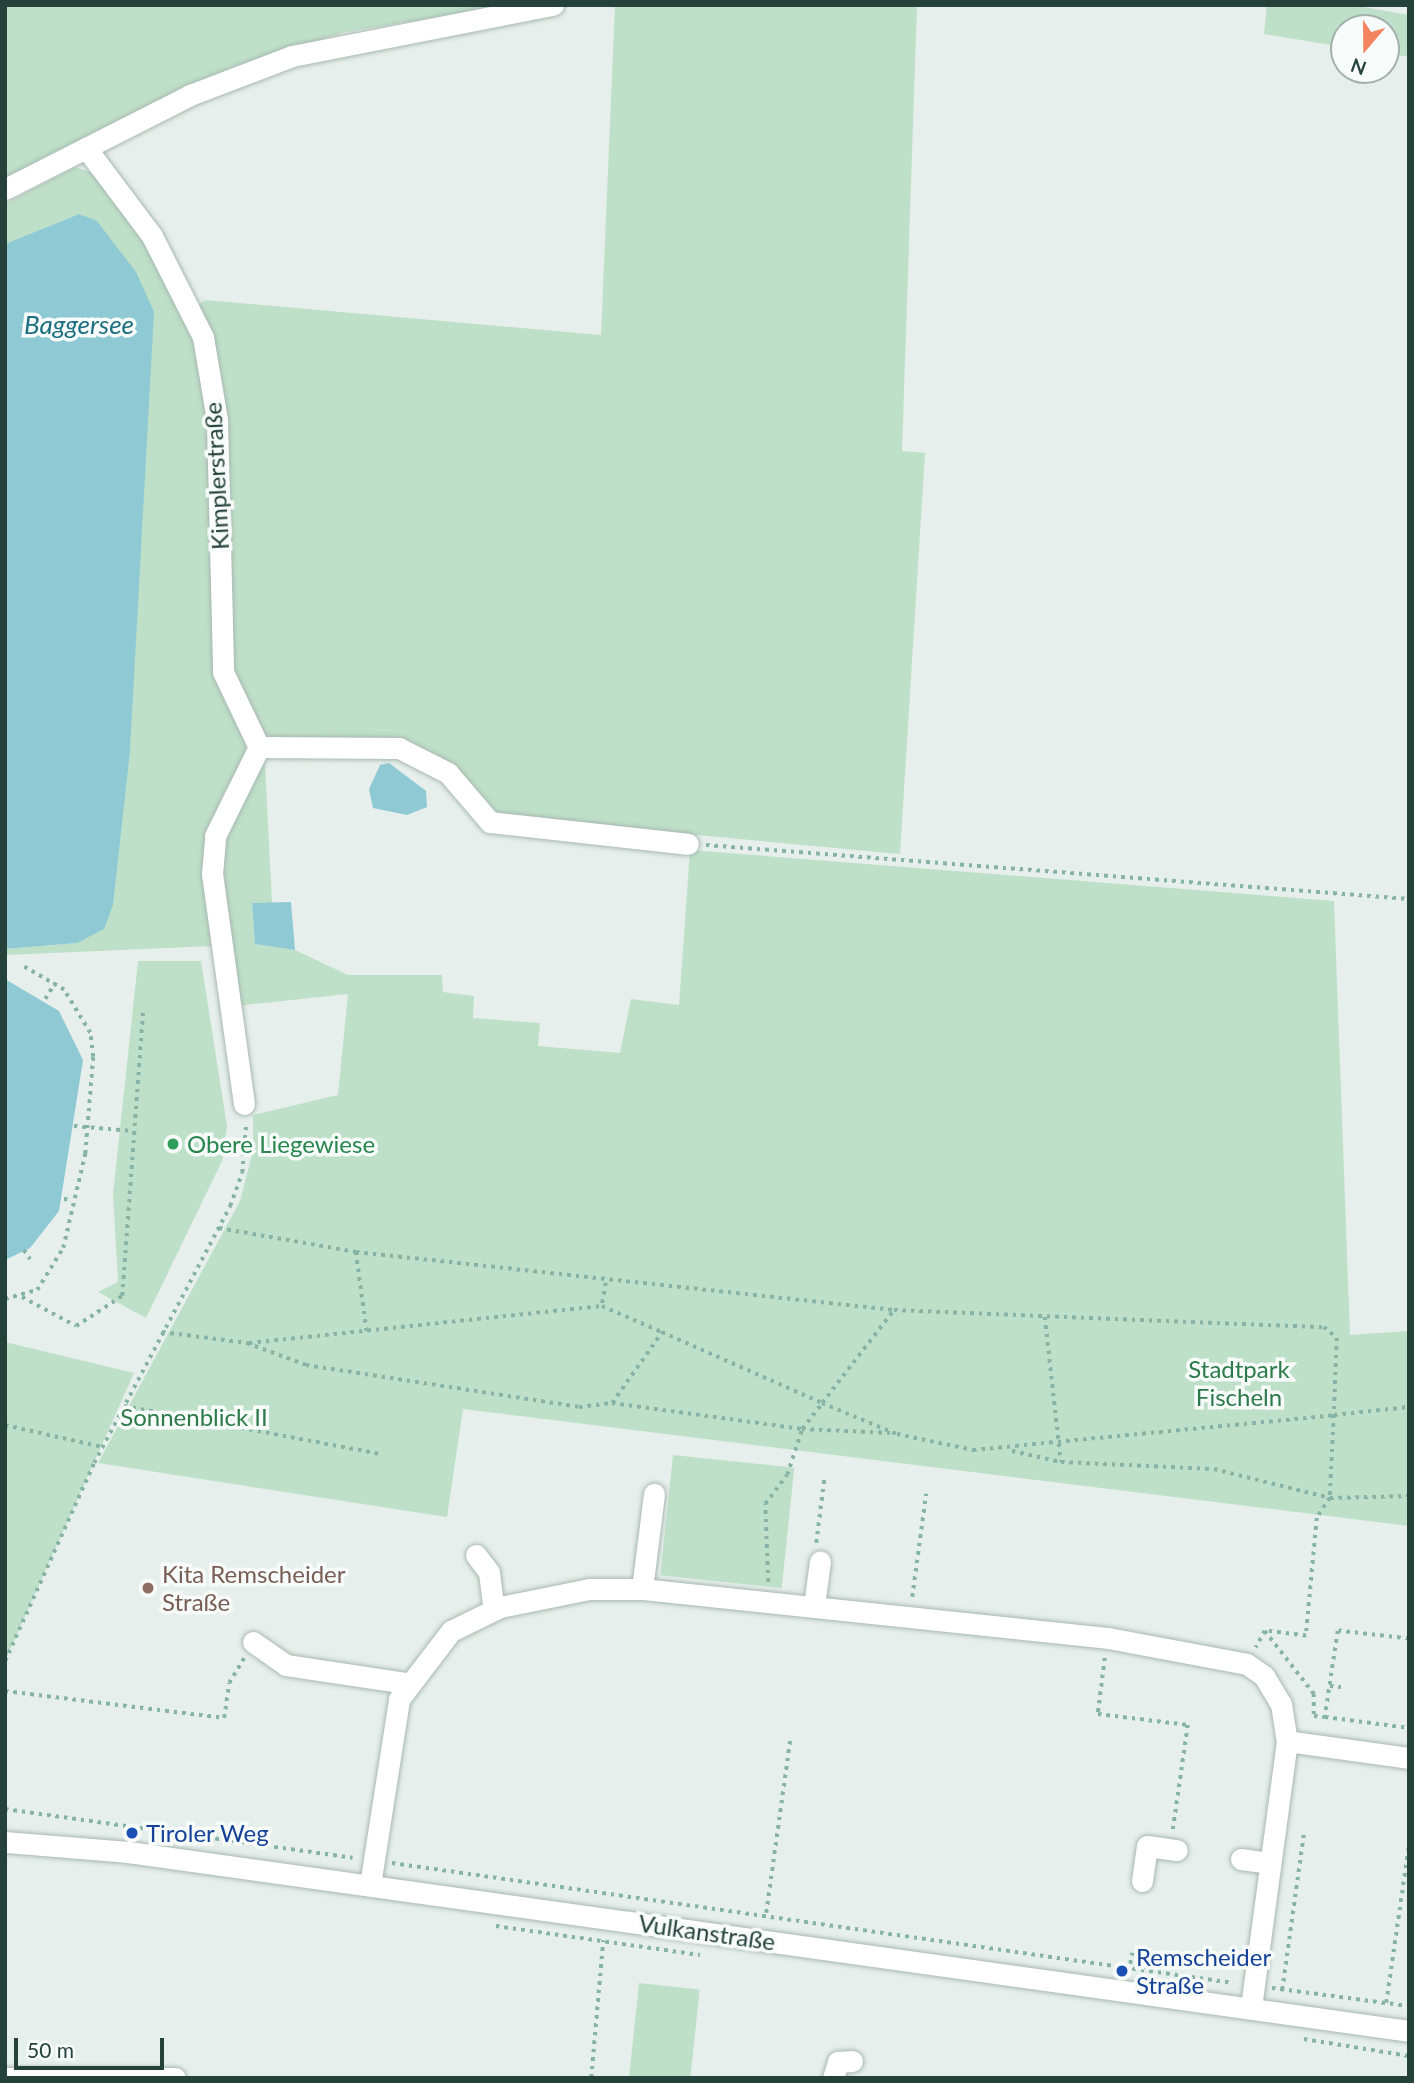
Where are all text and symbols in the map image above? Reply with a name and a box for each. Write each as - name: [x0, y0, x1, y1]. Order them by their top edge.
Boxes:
- north arrow: [1330, 14, 1400, 84]
- text: N: [1348, 54, 1369, 81]
- water label: Baggersee: [24, 309, 134, 341]
- street label: Kimplerstraße: [198, 401, 234, 551]
- place label: Obere Liegewiese: [187, 1130, 375, 1158]
- marker: Obere Liegewiese: [165, 1136, 181, 1152]
- park label: Stadtpark Fischeln: [1188, 1355, 1290, 1411]
- park label: Sonnenblick II: [120, 1403, 268, 1431]
- place label: Kita Remscheider Straße: [162, 1560, 346, 1616]
- marker: Kita Remscheider Straße: [140, 1580, 156, 1596]
- place label: Tiroler Weg: [146, 1819, 270, 1847]
- marker: Tiroler Weg: [124, 1825, 140, 1841]
- street label: Vulkanstraße: [637, 1908, 777, 1956]
- place label: Remscheider Straße: [1136, 1943, 1271, 1999]
- marker: Remscheider Straße: [1114, 1963, 1130, 1979]
- scale bar: [18, 2024, 168, 2068]
- text: 50 m: [27, 2037, 74, 2062]

